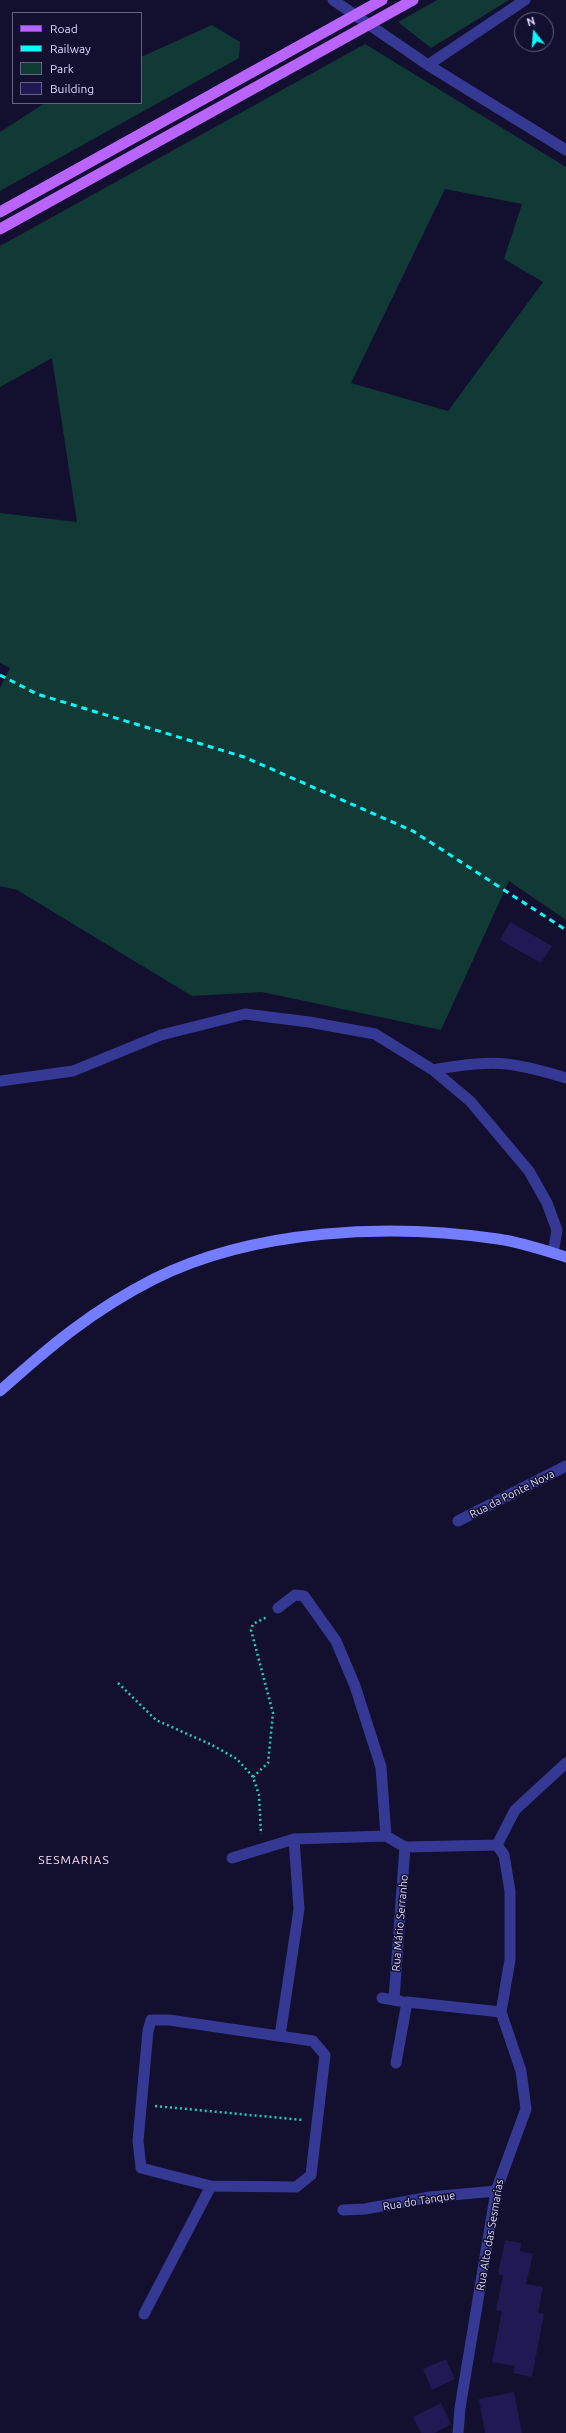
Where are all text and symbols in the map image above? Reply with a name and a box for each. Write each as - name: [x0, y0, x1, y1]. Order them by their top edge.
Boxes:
- legend: [12, 12, 142, 104]
- north arrow: [514, 12, 554, 52]
- text: N: [525, 15, 536, 28]
- text: Road: [50, 22, 78, 35]
- text: Railway: [50, 42, 91, 55]
- text: Park: [50, 62, 74, 75]
- text: Building: [50, 82, 94, 95]
- street label: Rua da Ponte Nova: [467, 1467, 557, 1521]
- district label: SESMARIAS: [38, 1853, 110, 1867]
- street label: Rua Mário Serranho: [389, 1874, 411, 1972]
- street label: Rua Alto das Sesmarias: [474, 2178, 506, 2292]
- street label: Rua do Tanque: [382, 2189, 456, 2213]

